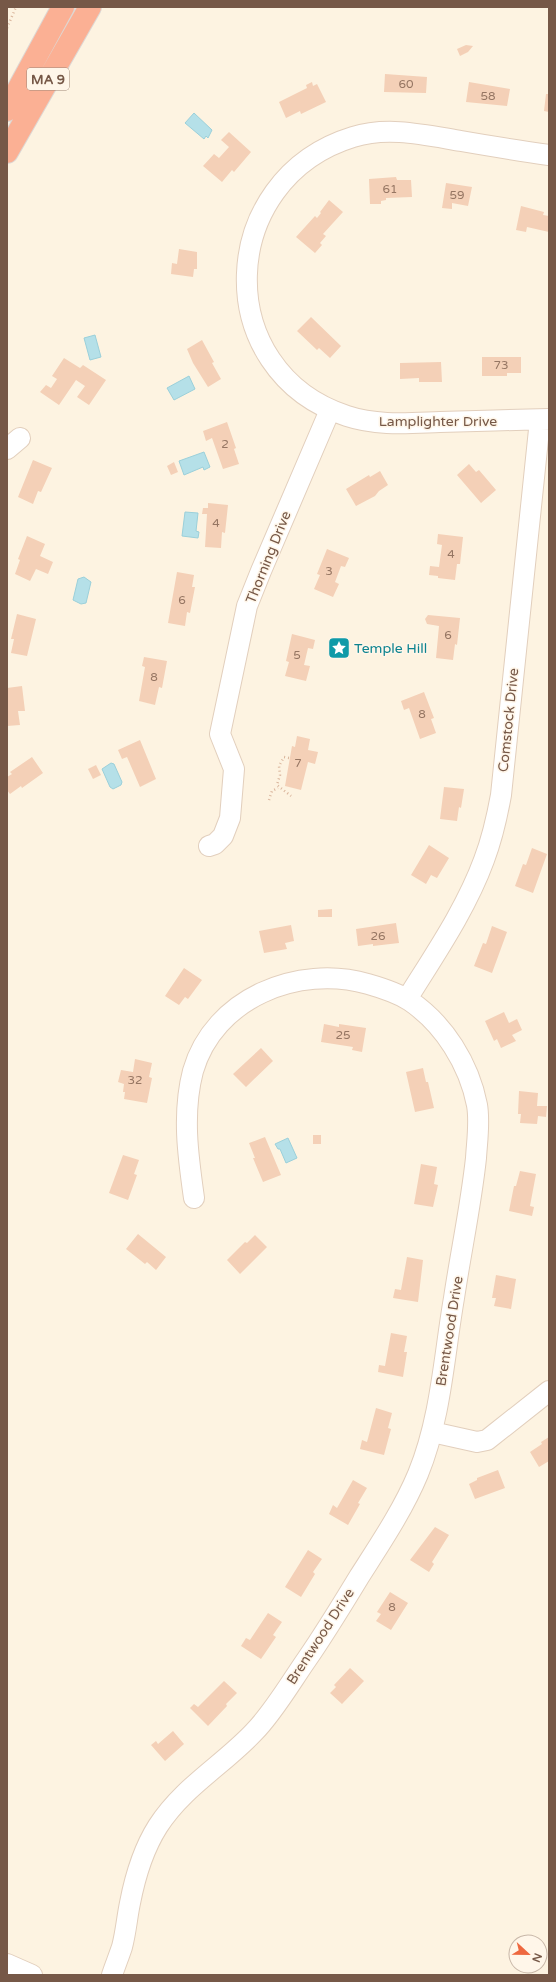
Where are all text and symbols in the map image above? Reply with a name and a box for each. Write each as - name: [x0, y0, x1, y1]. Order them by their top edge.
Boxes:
- road number: MA 9: [27, 68, 69, 90]
- house number: 60: [398, 77, 414, 91]
- house number: 58: [480, 89, 496, 103]
- house number: 61: [382, 182, 398, 196]
- house number: 59: [449, 188, 465, 202]
- house number: 73: [493, 358, 509, 372]
- street label: Lamplighter Drive: [379, 413, 497, 430]
- house number: 2: [221, 437, 229, 451]
- street label: Thorning Drive: [242, 508, 295, 606]
- house number: 4: [212, 516, 220, 530]
- house number: 4: [447, 547, 455, 561]
- house number: 3: [325, 564, 333, 578]
- house number: 6: [178, 593, 186, 607]
- house number: 6: [444, 628, 452, 642]
- place icon: Temple Hill: [326, 635, 352, 661]
- place label: Temple Hill: [354, 640, 427, 657]
- house number: 5: [293, 648, 301, 662]
- street label: Comstock Drive: [495, 667, 522, 773]
- house number: 8: [150, 670, 158, 684]
- house number: 8: [418, 707, 426, 721]
- house number: 7: [294, 756, 302, 770]
- house number: 26: [370, 929, 386, 943]
- house number: 25: [335, 1028, 351, 1042]
- house number: 32: [127, 1073, 143, 1087]
- street label: Brentwood Drive: [432, 1275, 467, 1387]
- street label: Brentwood Drive: [283, 1585, 358, 1688]
- house number: 8: [388, 1600, 396, 1614]
- north arrow: [508, 1934, 548, 1974]
- text: N: [529, 1951, 544, 1964]

